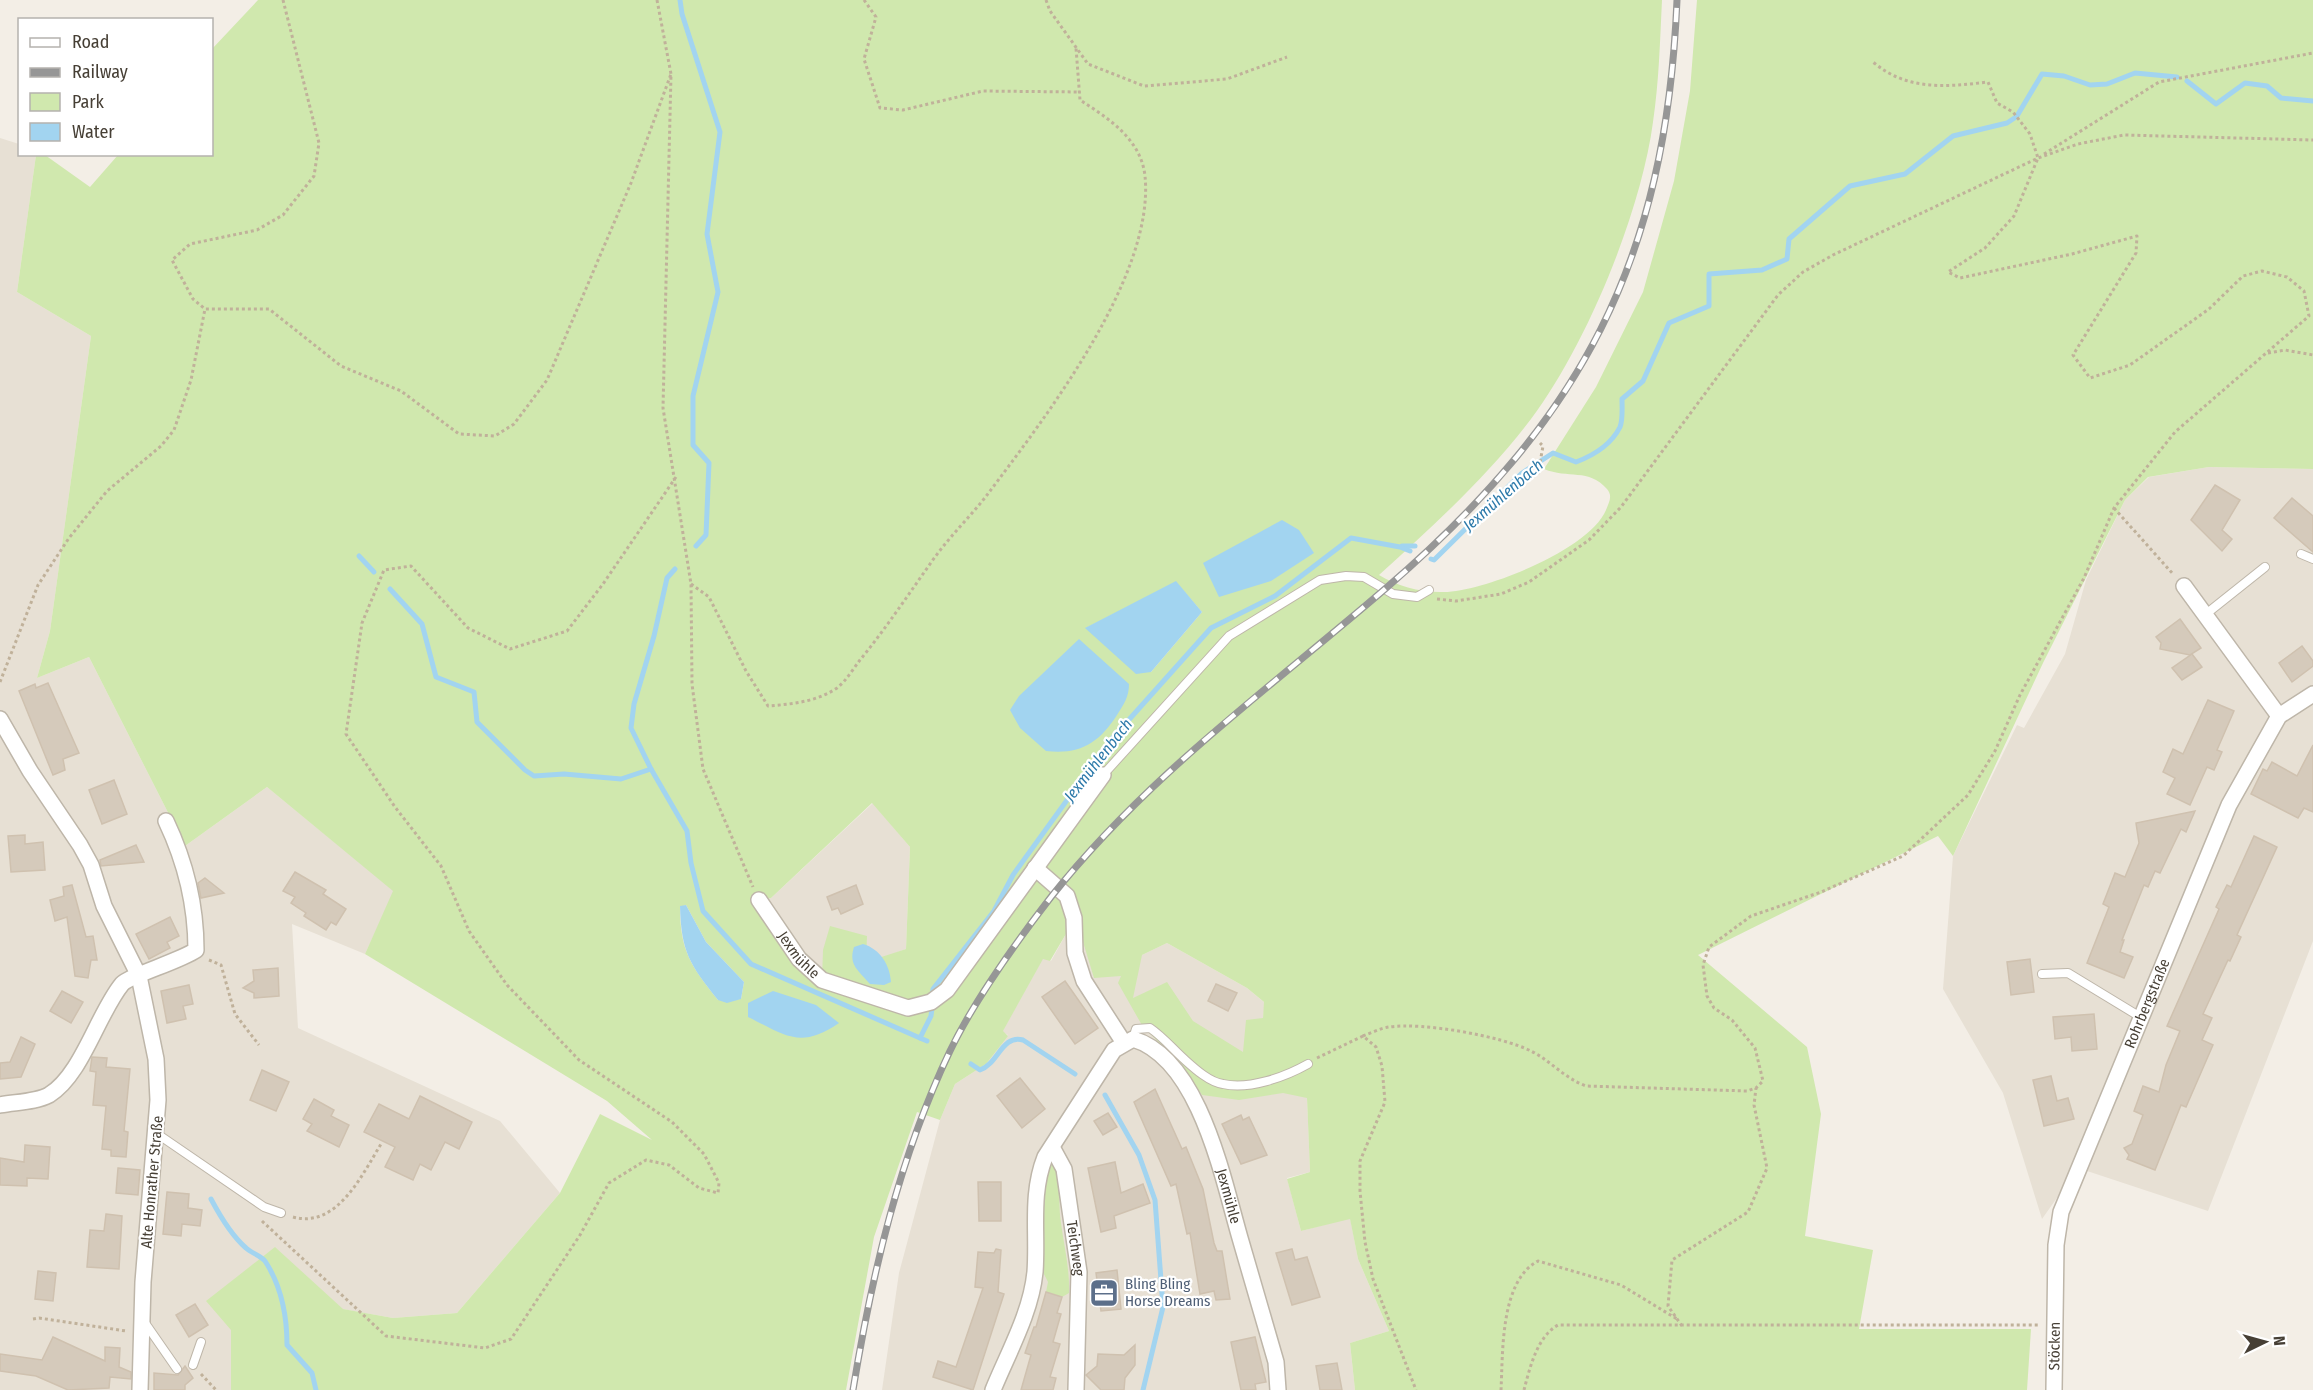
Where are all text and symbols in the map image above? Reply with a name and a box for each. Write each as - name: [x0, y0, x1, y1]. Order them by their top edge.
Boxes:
- legend: [18, 18, 213, 156]
- text: Road: [72, 31, 109, 53]
- text: Railway: [72, 61, 128, 83]
- text: Park: [72, 91, 105, 113]
- text: Water: [72, 121, 115, 143]
- water label: Jexmühlenbach: [1458, 455, 1547, 536]
- water label: Jexmühlenbach: [1059, 715, 1136, 806]
- street label: Jexmühle: [774, 928, 824, 983]
- street label: Rohrbergstraße: [2121, 956, 2174, 1051]
- street label: Alte Honrather Straße: [137, 1115, 167, 1249]
- street label: Jexmühle: [1212, 1166, 1245, 1226]
- street label: Teichweg: [1063, 1219, 1088, 1276]
- place label: Bling Bling Horse Dreams: [1125, 1275, 1210, 1310]
- office icon: Bling Bling Horse Dreams: [1088, 1277, 1120, 1309]
- north arrow: [2235, 1312, 2295, 1372]
- street label: Stöcken: [2045, 1322, 2064, 1370]
- text: N: [2270, 1335, 2289, 1346]

